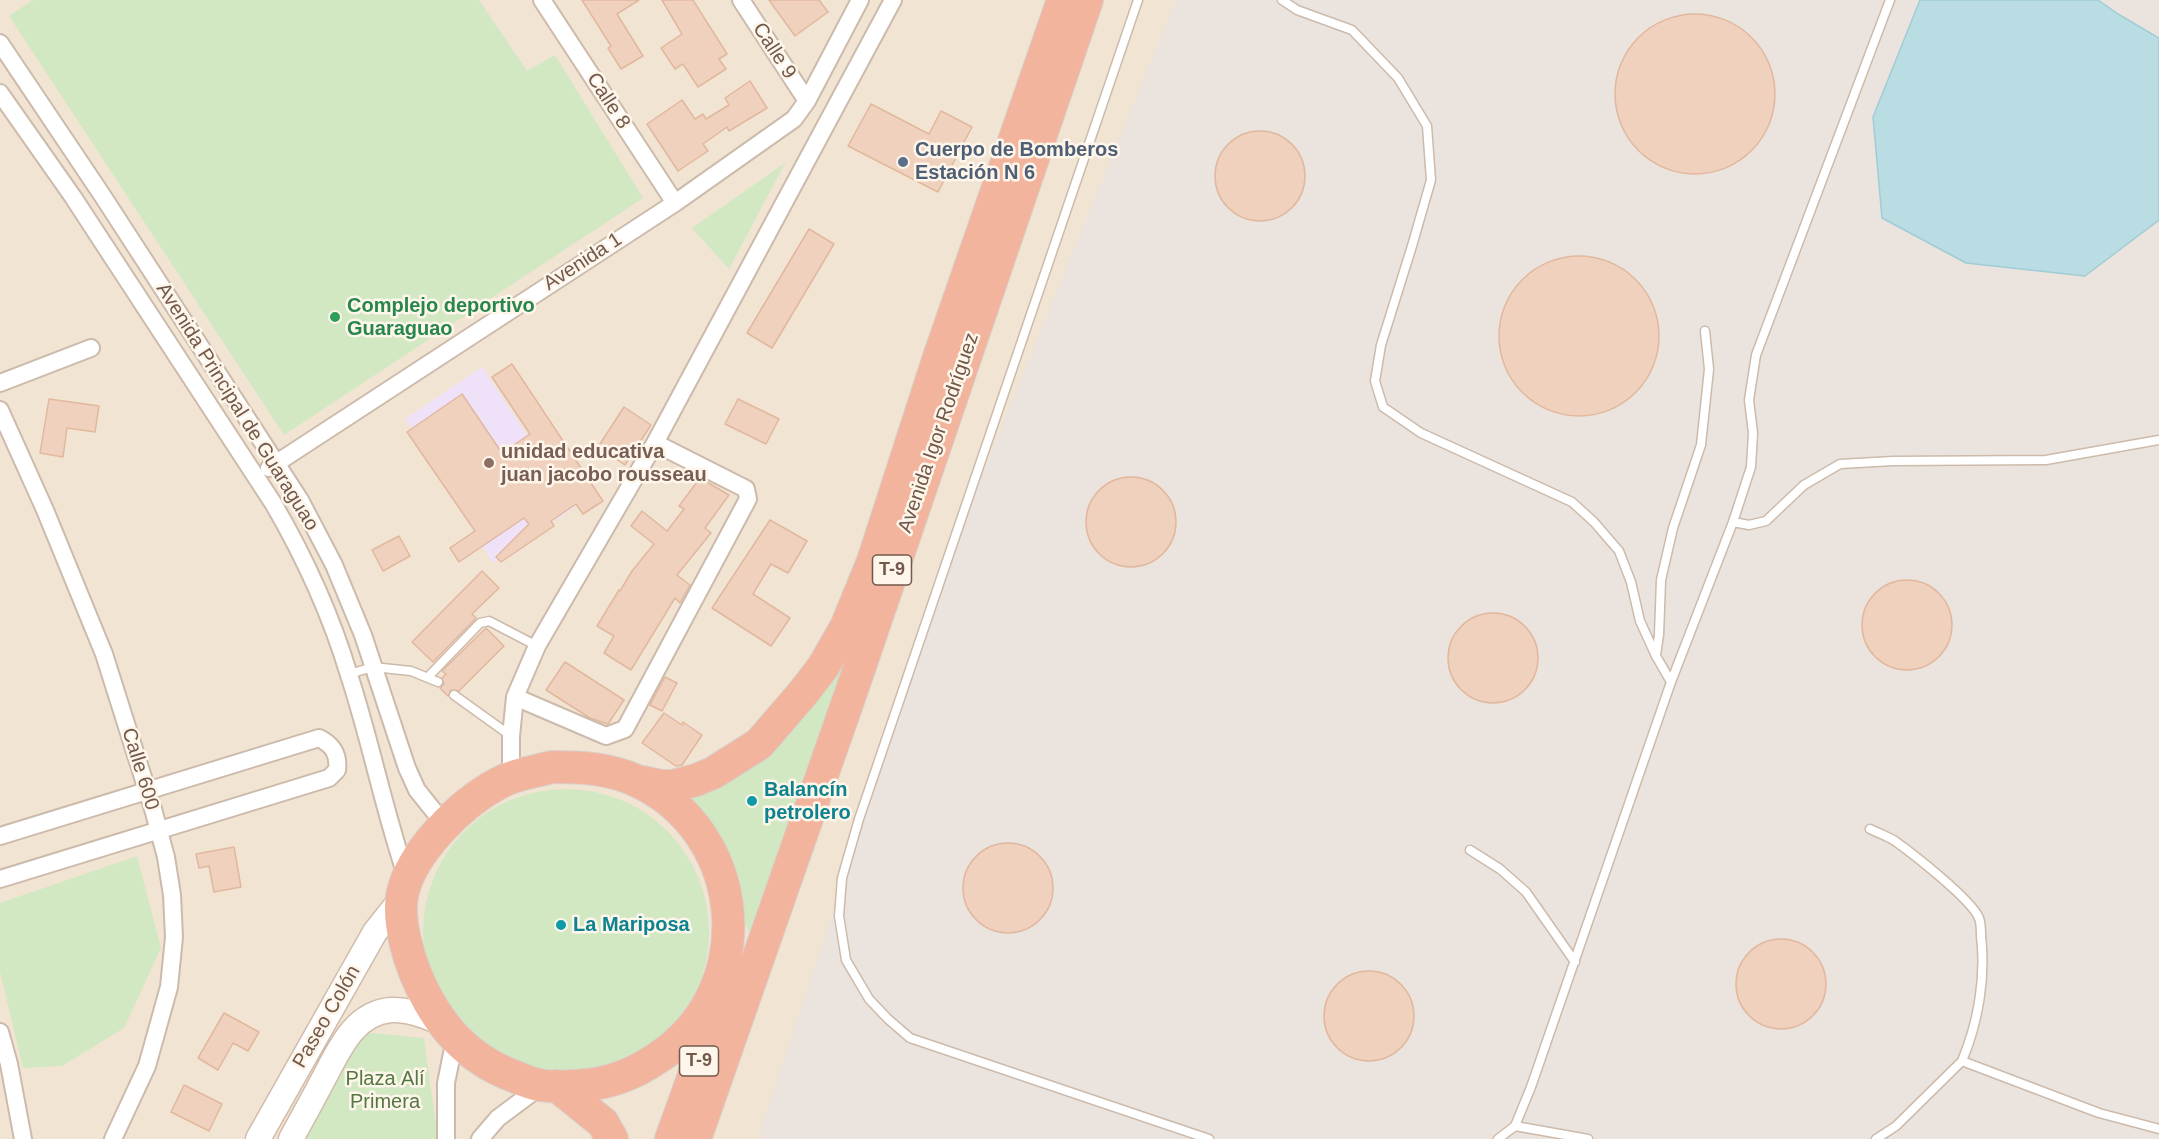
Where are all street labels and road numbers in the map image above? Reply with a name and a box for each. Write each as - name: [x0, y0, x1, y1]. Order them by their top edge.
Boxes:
- street label: Calle 9: [747, 18, 801, 84]
- street label: Calle 8: [581, 68, 635, 134]
- street label: Avenida 1: [539, 228, 627, 296]
- street label: Avenida Principal de Guaraguao: [151, 279, 323, 535]
- street label: Avenida Igor Rodríguez: [894, 330, 984, 536]
- road number: T-9: [872, 555, 912, 585]
- street label: Calle 600: [116, 725, 164, 813]
- street label: Paseo Colón: [288, 961, 366, 1073]
- road number: T-9: [680, 1046, 718, 1076]

